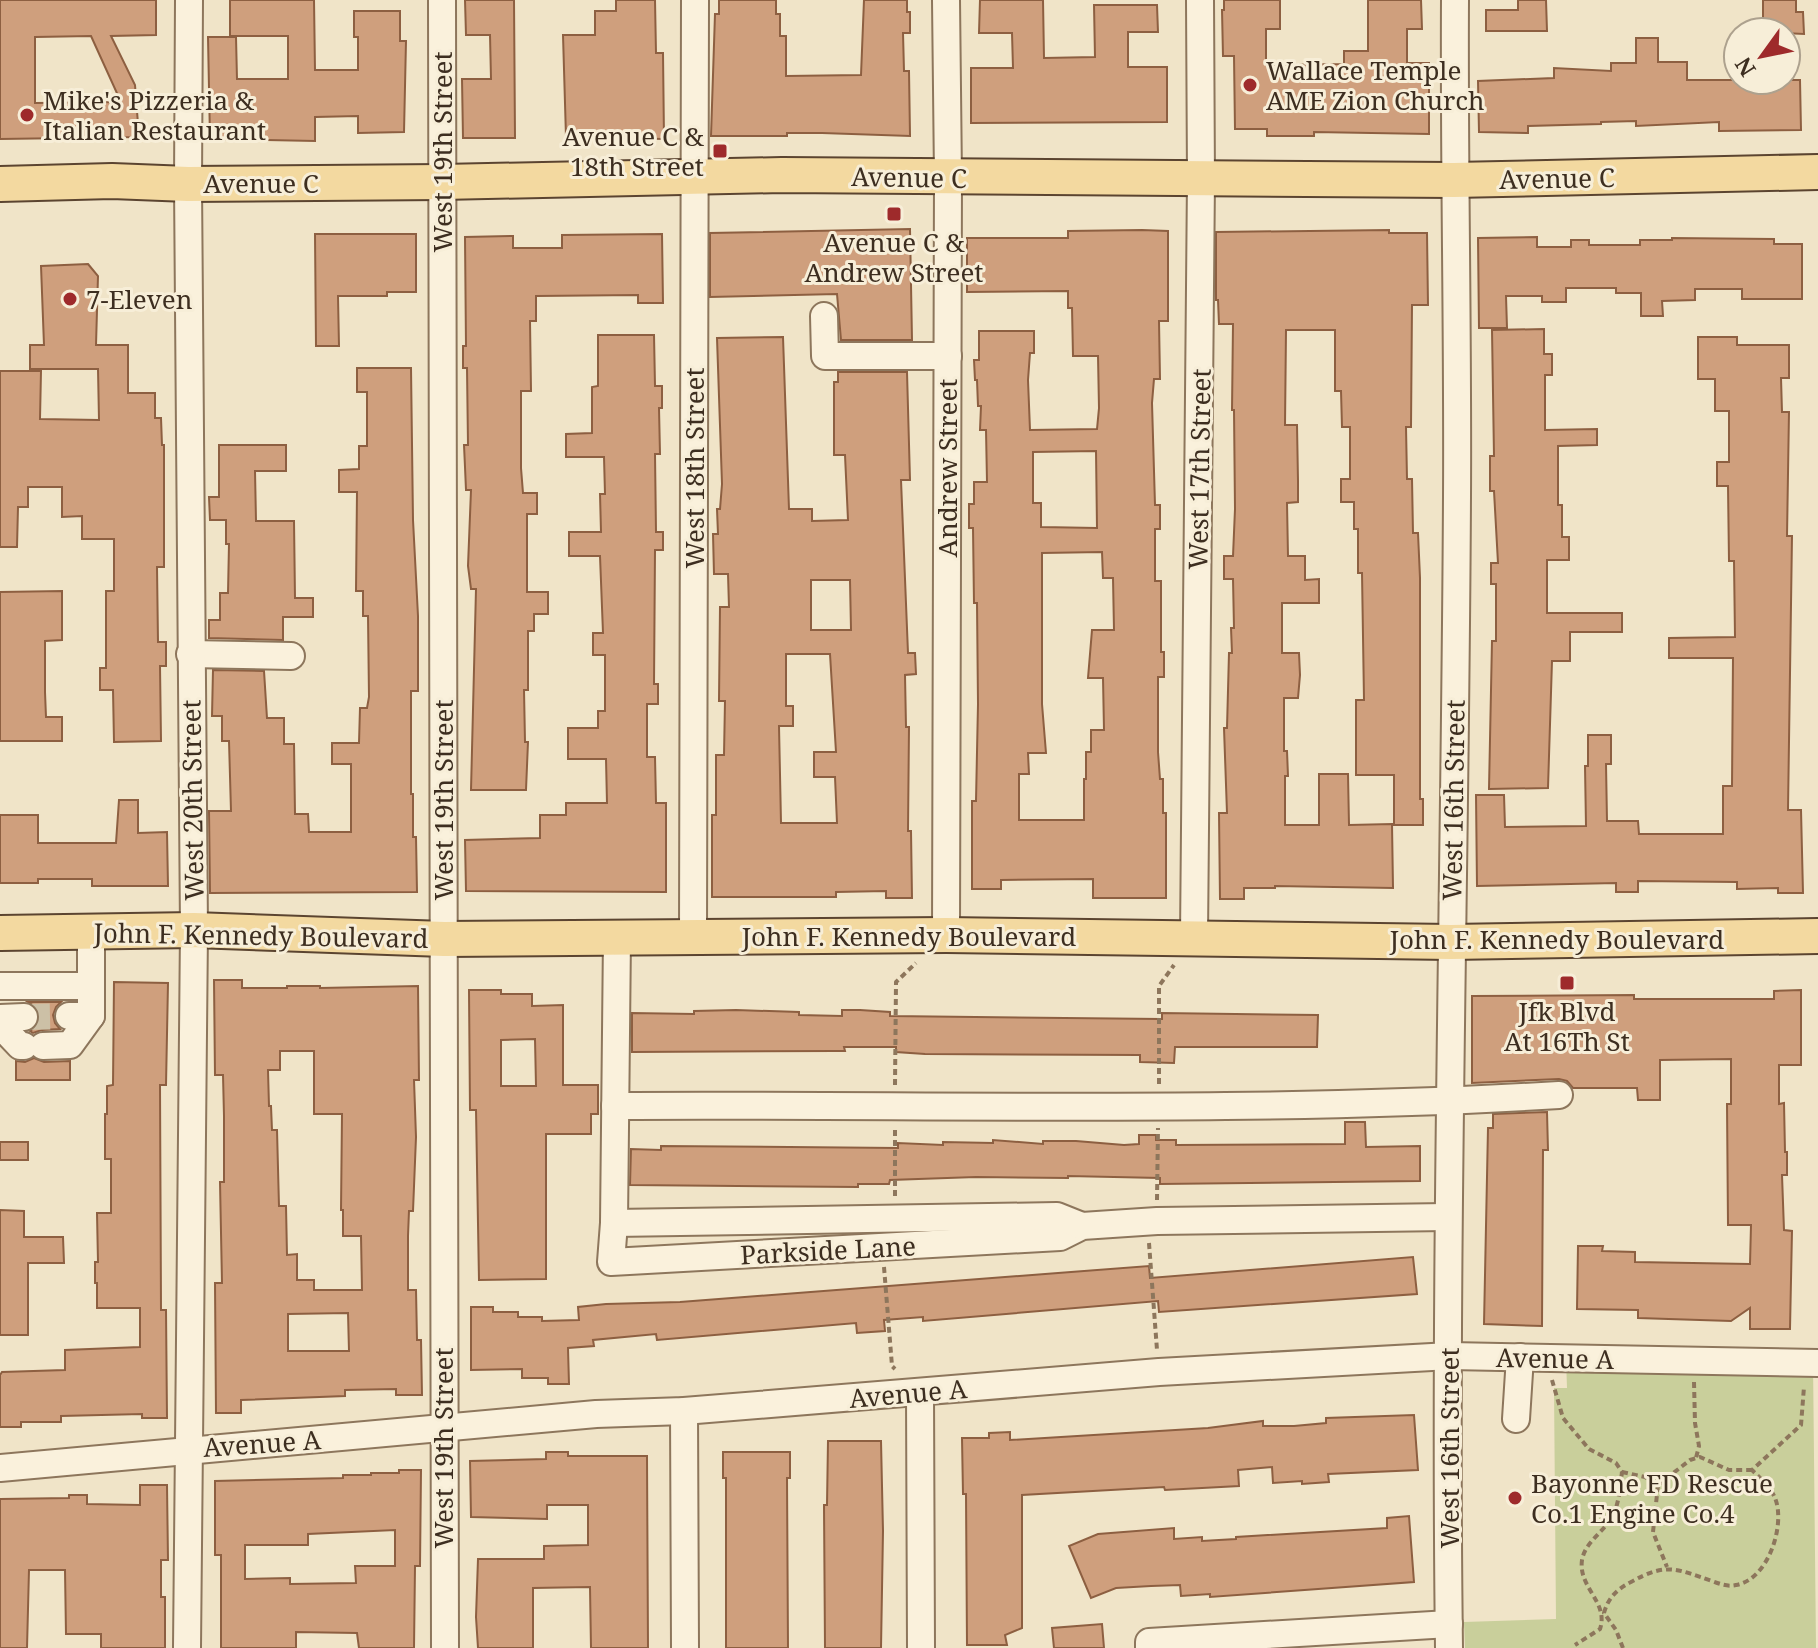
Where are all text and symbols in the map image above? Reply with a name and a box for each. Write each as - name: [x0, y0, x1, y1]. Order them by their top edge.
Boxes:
- north arrow: [1722, 16, 1802, 96]
- street label: West 19th Street: [424, 51, 460, 253]
- place label: Wallace Temple AME Zion Church: [1266, 52, 1484, 118]
- text: N: [1727, 52, 1762, 83]
- marker: Wallace Temple AME Zion Church: [1241, 76, 1259, 94]
- place label: Mike's Pizzeria & Italian Restaurant: [43, 82, 266, 148]
- marker: Mike's Pizzeria & Italian Restaurant: [18, 106, 36, 124]
- place label: Avenue C & 18th Street: [562, 118, 705, 184]
- marker: Avenue C & 18th Street: [711, 142, 729, 160]
- street label: Avenue C: [851, 158, 967, 196]
- street label: Avenue C: [1499, 159, 1615, 197]
- street label: Avenue C: [203, 165, 319, 201]
- marker: Avenue C & Andrew Street: [885, 205, 903, 223]
- place label: Avenue C & Andrew Street: [805, 224, 983, 290]
- place label: 7-Eleven: [86, 281, 193, 317]
- marker: 7-Eleven: [61, 290, 79, 308]
- street label: West 18th Street: [676, 367, 712, 569]
- street label: West 17th Street: [1179, 368, 1219, 570]
- street label: Andrew Street: [929, 379, 965, 557]
- street label: West 20th Street: [172, 699, 212, 901]
- street label: West 19th Street: [425, 699, 461, 901]
- street label: West 16th Street: [1433, 699, 1473, 901]
- street label: John F. Kennedy Boulevard: [92, 914, 429, 956]
- street label: John F. Kennedy Boulevard: [741, 918, 1076, 954]
- street label: John F. Kennedy Boulevard: [1389, 921, 1724, 957]
- marker: Jfk Blvd At 16Th St: [1558, 974, 1576, 992]
- place label: Jfk Blvd At 16Th St: [1504, 993, 1630, 1059]
- street label: Parkside Lane: [739, 1227, 917, 1273]
- street label: Avenue A: [1496, 1339, 1615, 1377]
- street label: West 19th Street: [425, 1347, 461, 1549]
- street label: West 16th Street: [1431, 1347, 1467, 1549]
- street label: Avenue A: [848, 1370, 969, 1416]
- street label: Avenue A: [202, 1421, 323, 1465]
- place label: Bayonne FD Rescue Co.1 Engine Co.4: [1531, 1465, 1773, 1531]
- marker: Bayonne FD Rescue Co.1 Engine Co.4: [1506, 1489, 1524, 1507]

